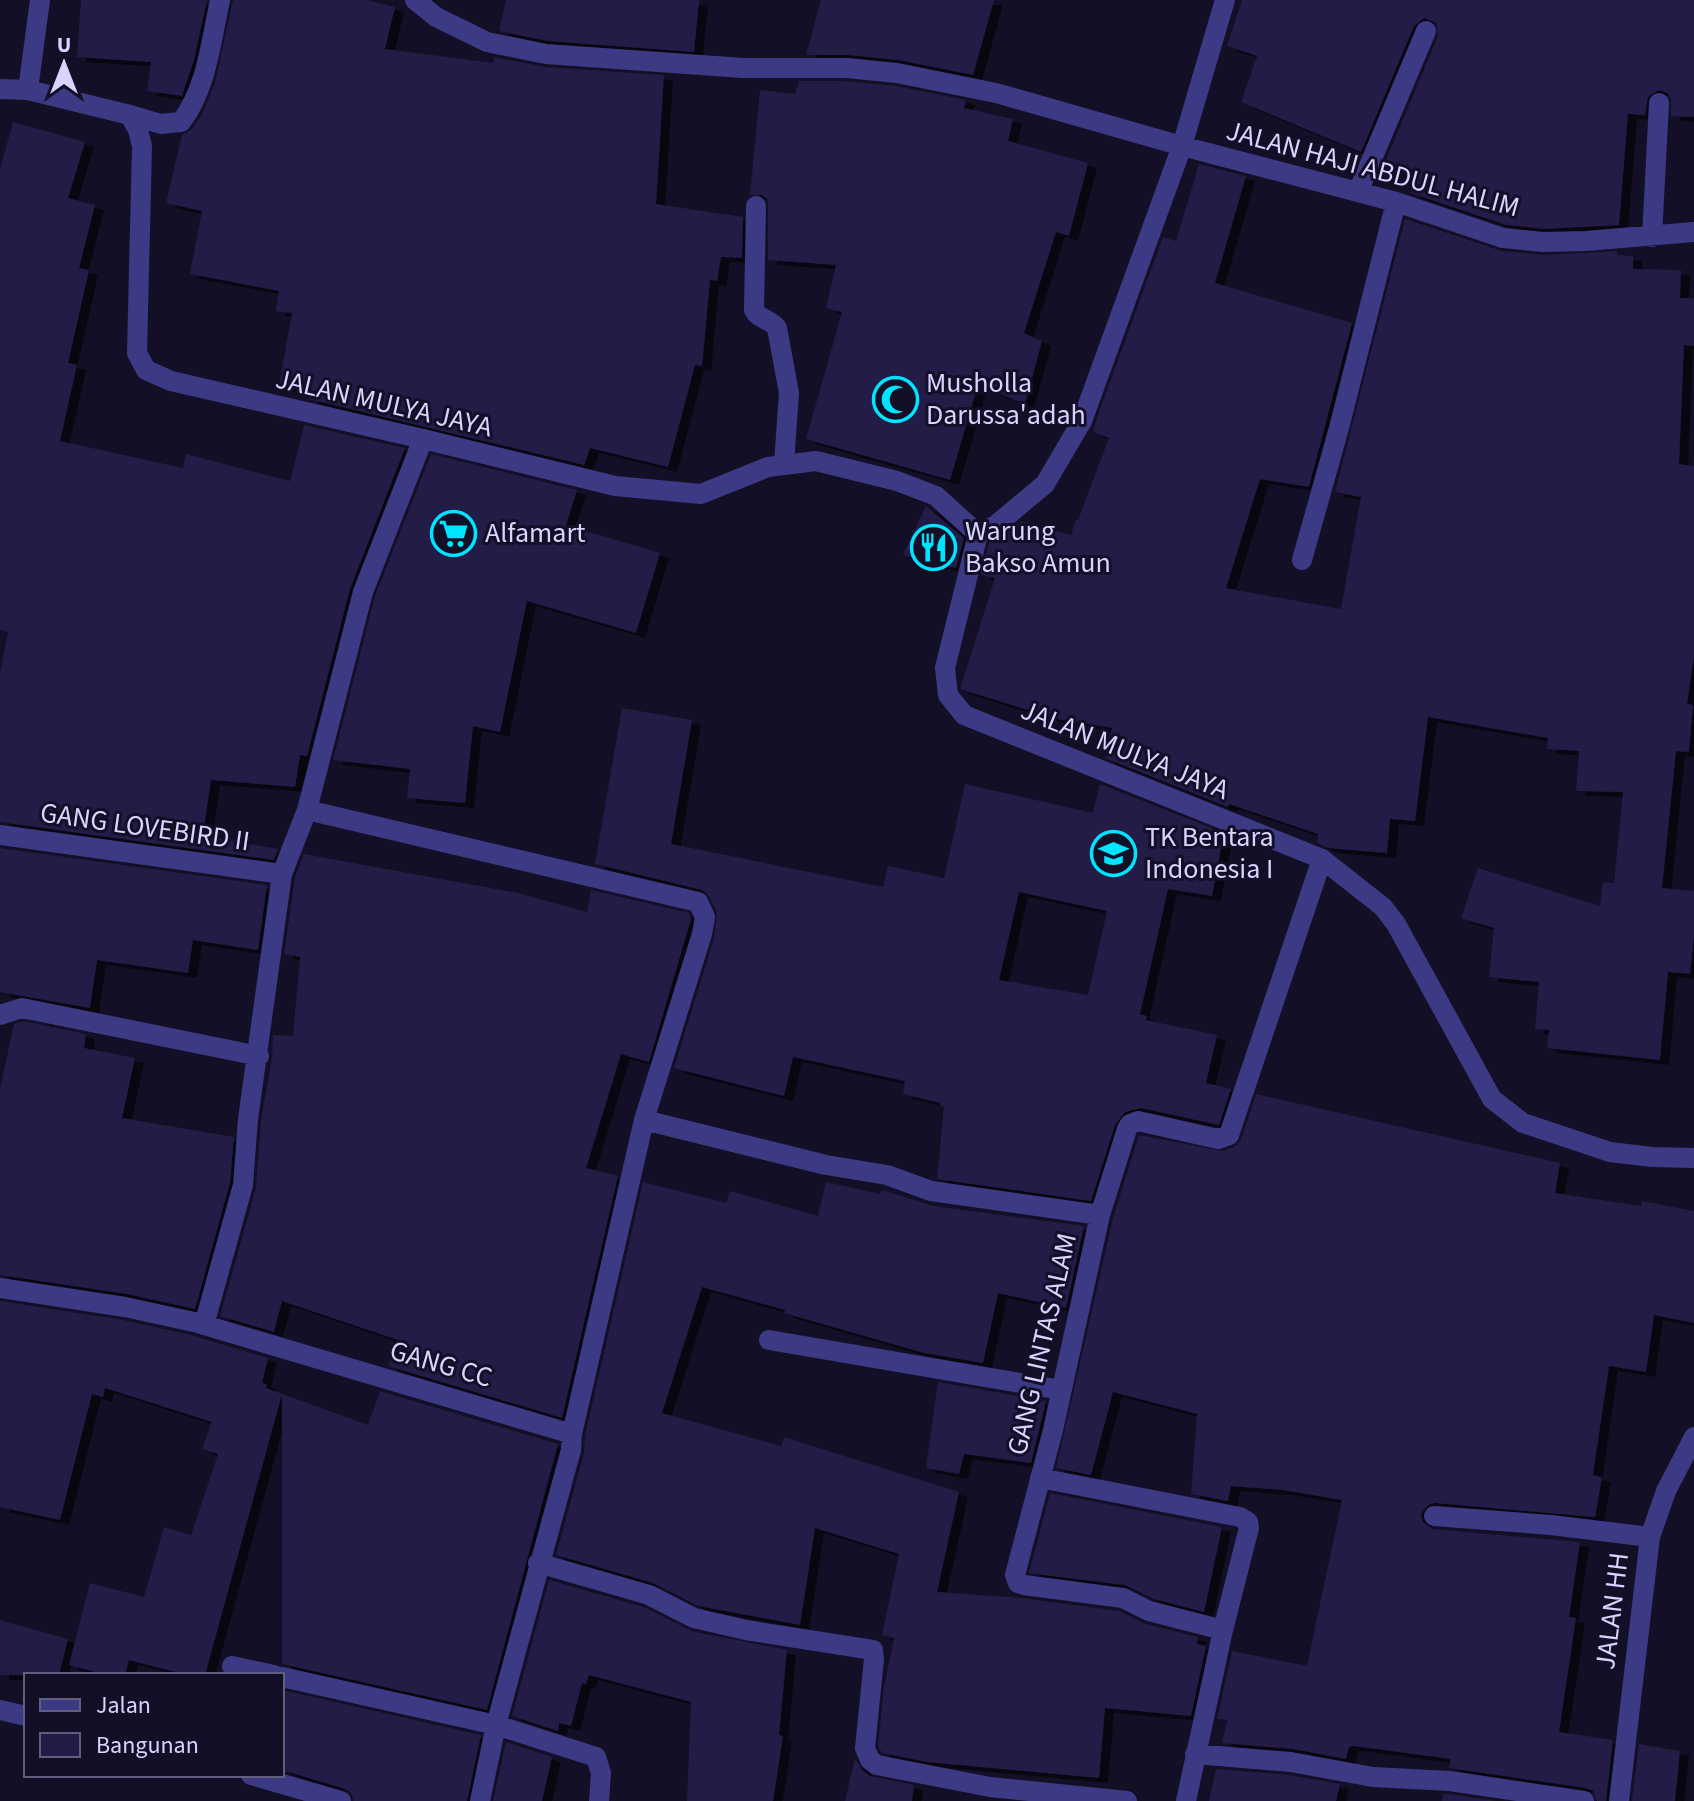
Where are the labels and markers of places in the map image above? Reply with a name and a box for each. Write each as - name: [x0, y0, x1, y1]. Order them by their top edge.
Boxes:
- place label: Musholla Darussa'adah: [926, 363, 1086, 435]
- mosque icon: Musholla Darussa'adah: [871, 375, 919, 423]
- supermarket icon: Alfamart: [430, 509, 478, 557]
- place label: Warung Bakso Amun: [965, 511, 1111, 583]
- place label: Alfamart: [485, 513, 586, 553]
- restaurant icon: Warung Bakso Amun: [910, 523, 958, 571]
- place label: TK Bentara Indonesia I: [1145, 817, 1274, 889]
- school or university icon: TK Bentara Indonesia I: [1090, 829, 1138, 877]

